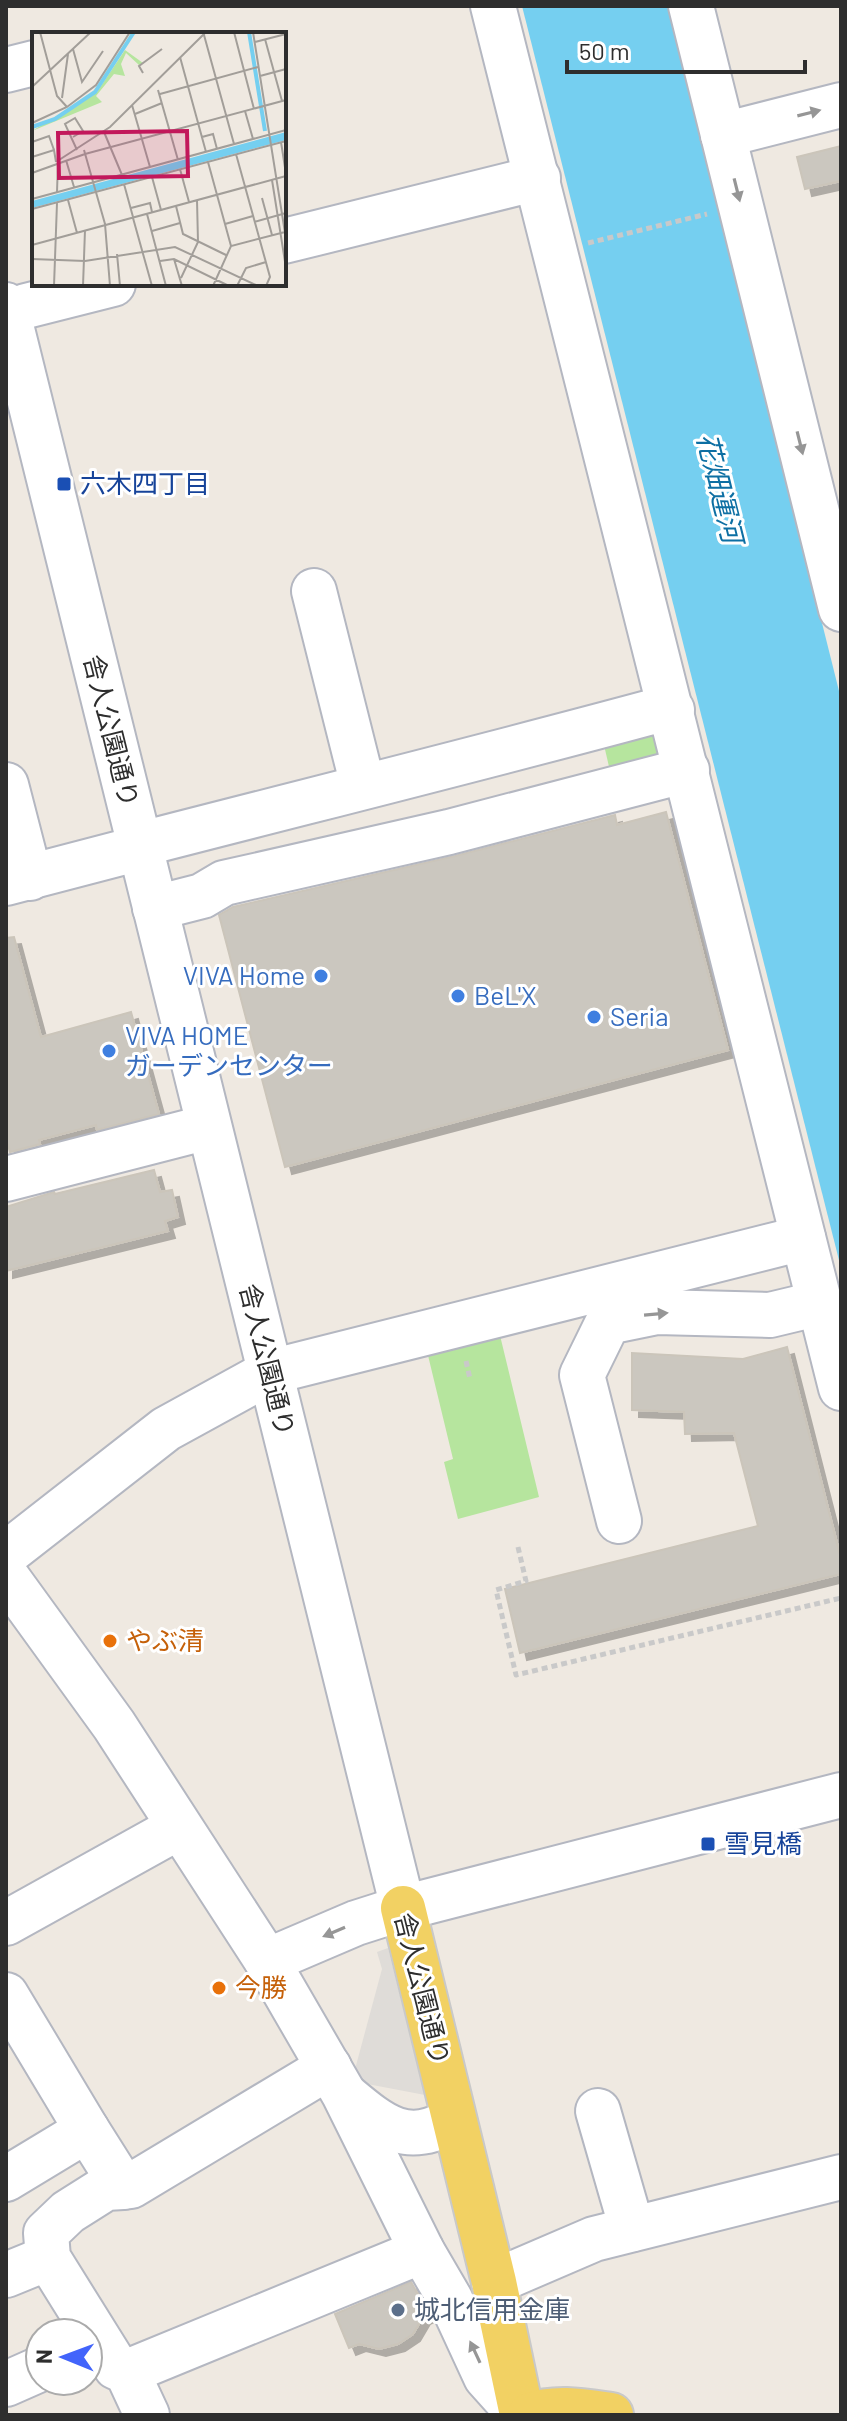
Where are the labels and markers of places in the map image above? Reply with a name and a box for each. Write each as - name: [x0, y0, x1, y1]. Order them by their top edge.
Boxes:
- place label: 六木四丁目: [80, 467, 210, 498]
- marker: 六木四丁目: [55, 475, 73, 493]
- place label: VIVA Home: [183, 959, 305, 990]
- marker: VIVA Home: [312, 967, 330, 985]
- place label: BeL'X: [474, 979, 537, 1010]
- marker: BeL'X: [449, 987, 467, 1005]
- place label: Seria: [610, 1000, 668, 1031]
- marker: Seria: [585, 1008, 603, 1026]
- place label: VIVA HOME ガーデンセンター: [125, 1019, 333, 1080]
- marker: VIVA HOME ガーデンセンター: [100, 1042, 118, 1060]
- place label: やぶ清: [126, 1624, 204, 1655]
- marker: やぶ清: [101, 1632, 119, 1650]
- place label: 雪見橋: [724, 1827, 802, 1858]
- marker: 雪見橋: [699, 1835, 717, 1853]
- place label: 今勝: [235, 1971, 287, 2002]
- marker: 今勝: [210, 1979, 228, 1997]
- place label: 城北信用金庫: [414, 2293, 570, 2324]
- marker: 城北信用金庫: [389, 2301, 407, 2319]

